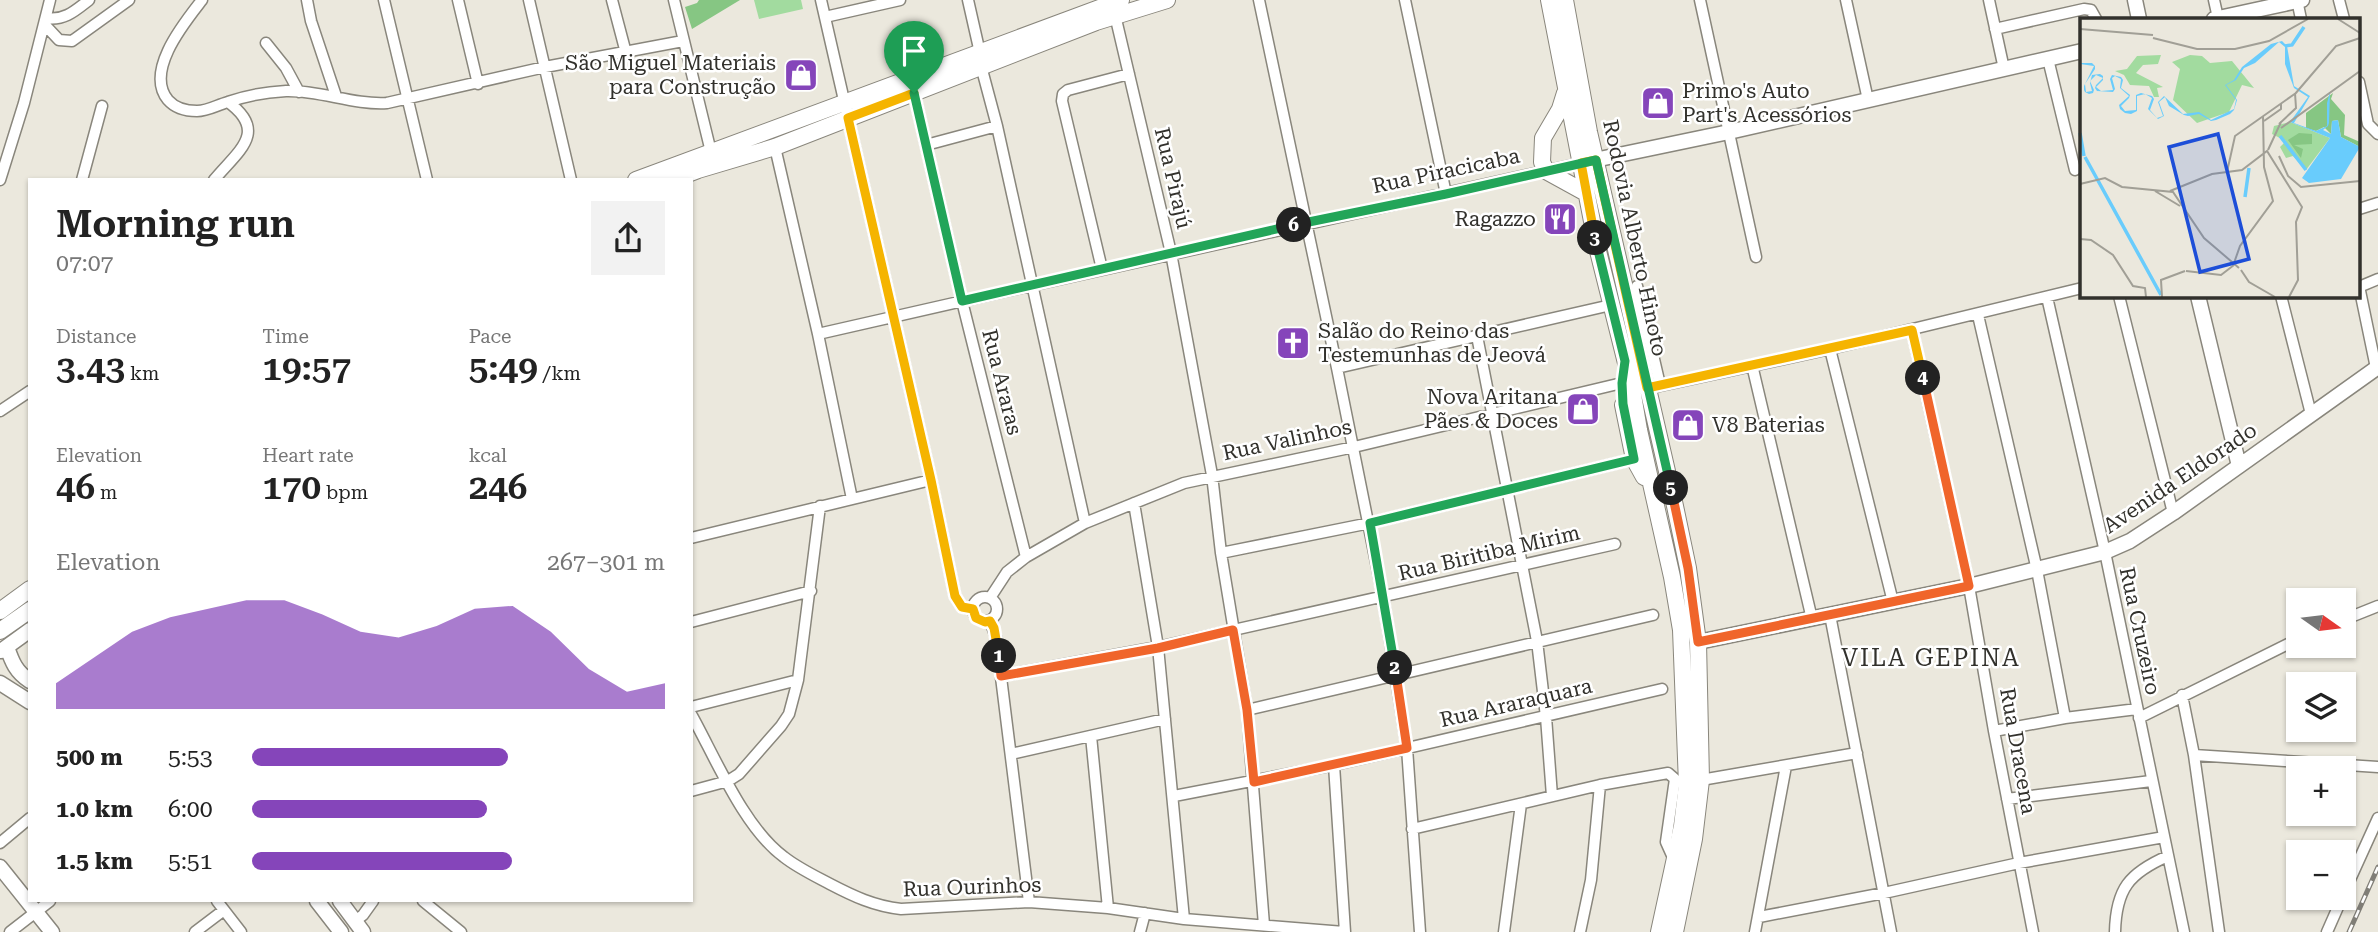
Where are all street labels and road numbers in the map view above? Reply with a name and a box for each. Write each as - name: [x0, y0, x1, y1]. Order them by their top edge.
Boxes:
- street label: Rodovia Alberto Hinoto: [1598, 118, 1672, 358]
- street label: Rua Pirajú: [1150, 125, 1196, 231]
- street label: Rua Piracicaba: [1370, 144, 1523, 198]
- street label: Rua Araras: [977, 327, 1027, 437]
- street label: Rua Valinhos: [1220, 415, 1354, 465]
- street label: Avenida Eldorado: [2099, 418, 2261, 538]
- street label: Rua Biritiba Mirim: [1396, 520, 1582, 586]
- street label: Rua Cruzeiro: [2115, 565, 2165, 697]
- street label: Rua Araraquara: [1437, 674, 1595, 732]
- street label: Rua Dracena: [1995, 686, 2041, 817]
- street label: Rua Ourinhos: [902, 873, 1042, 901]

